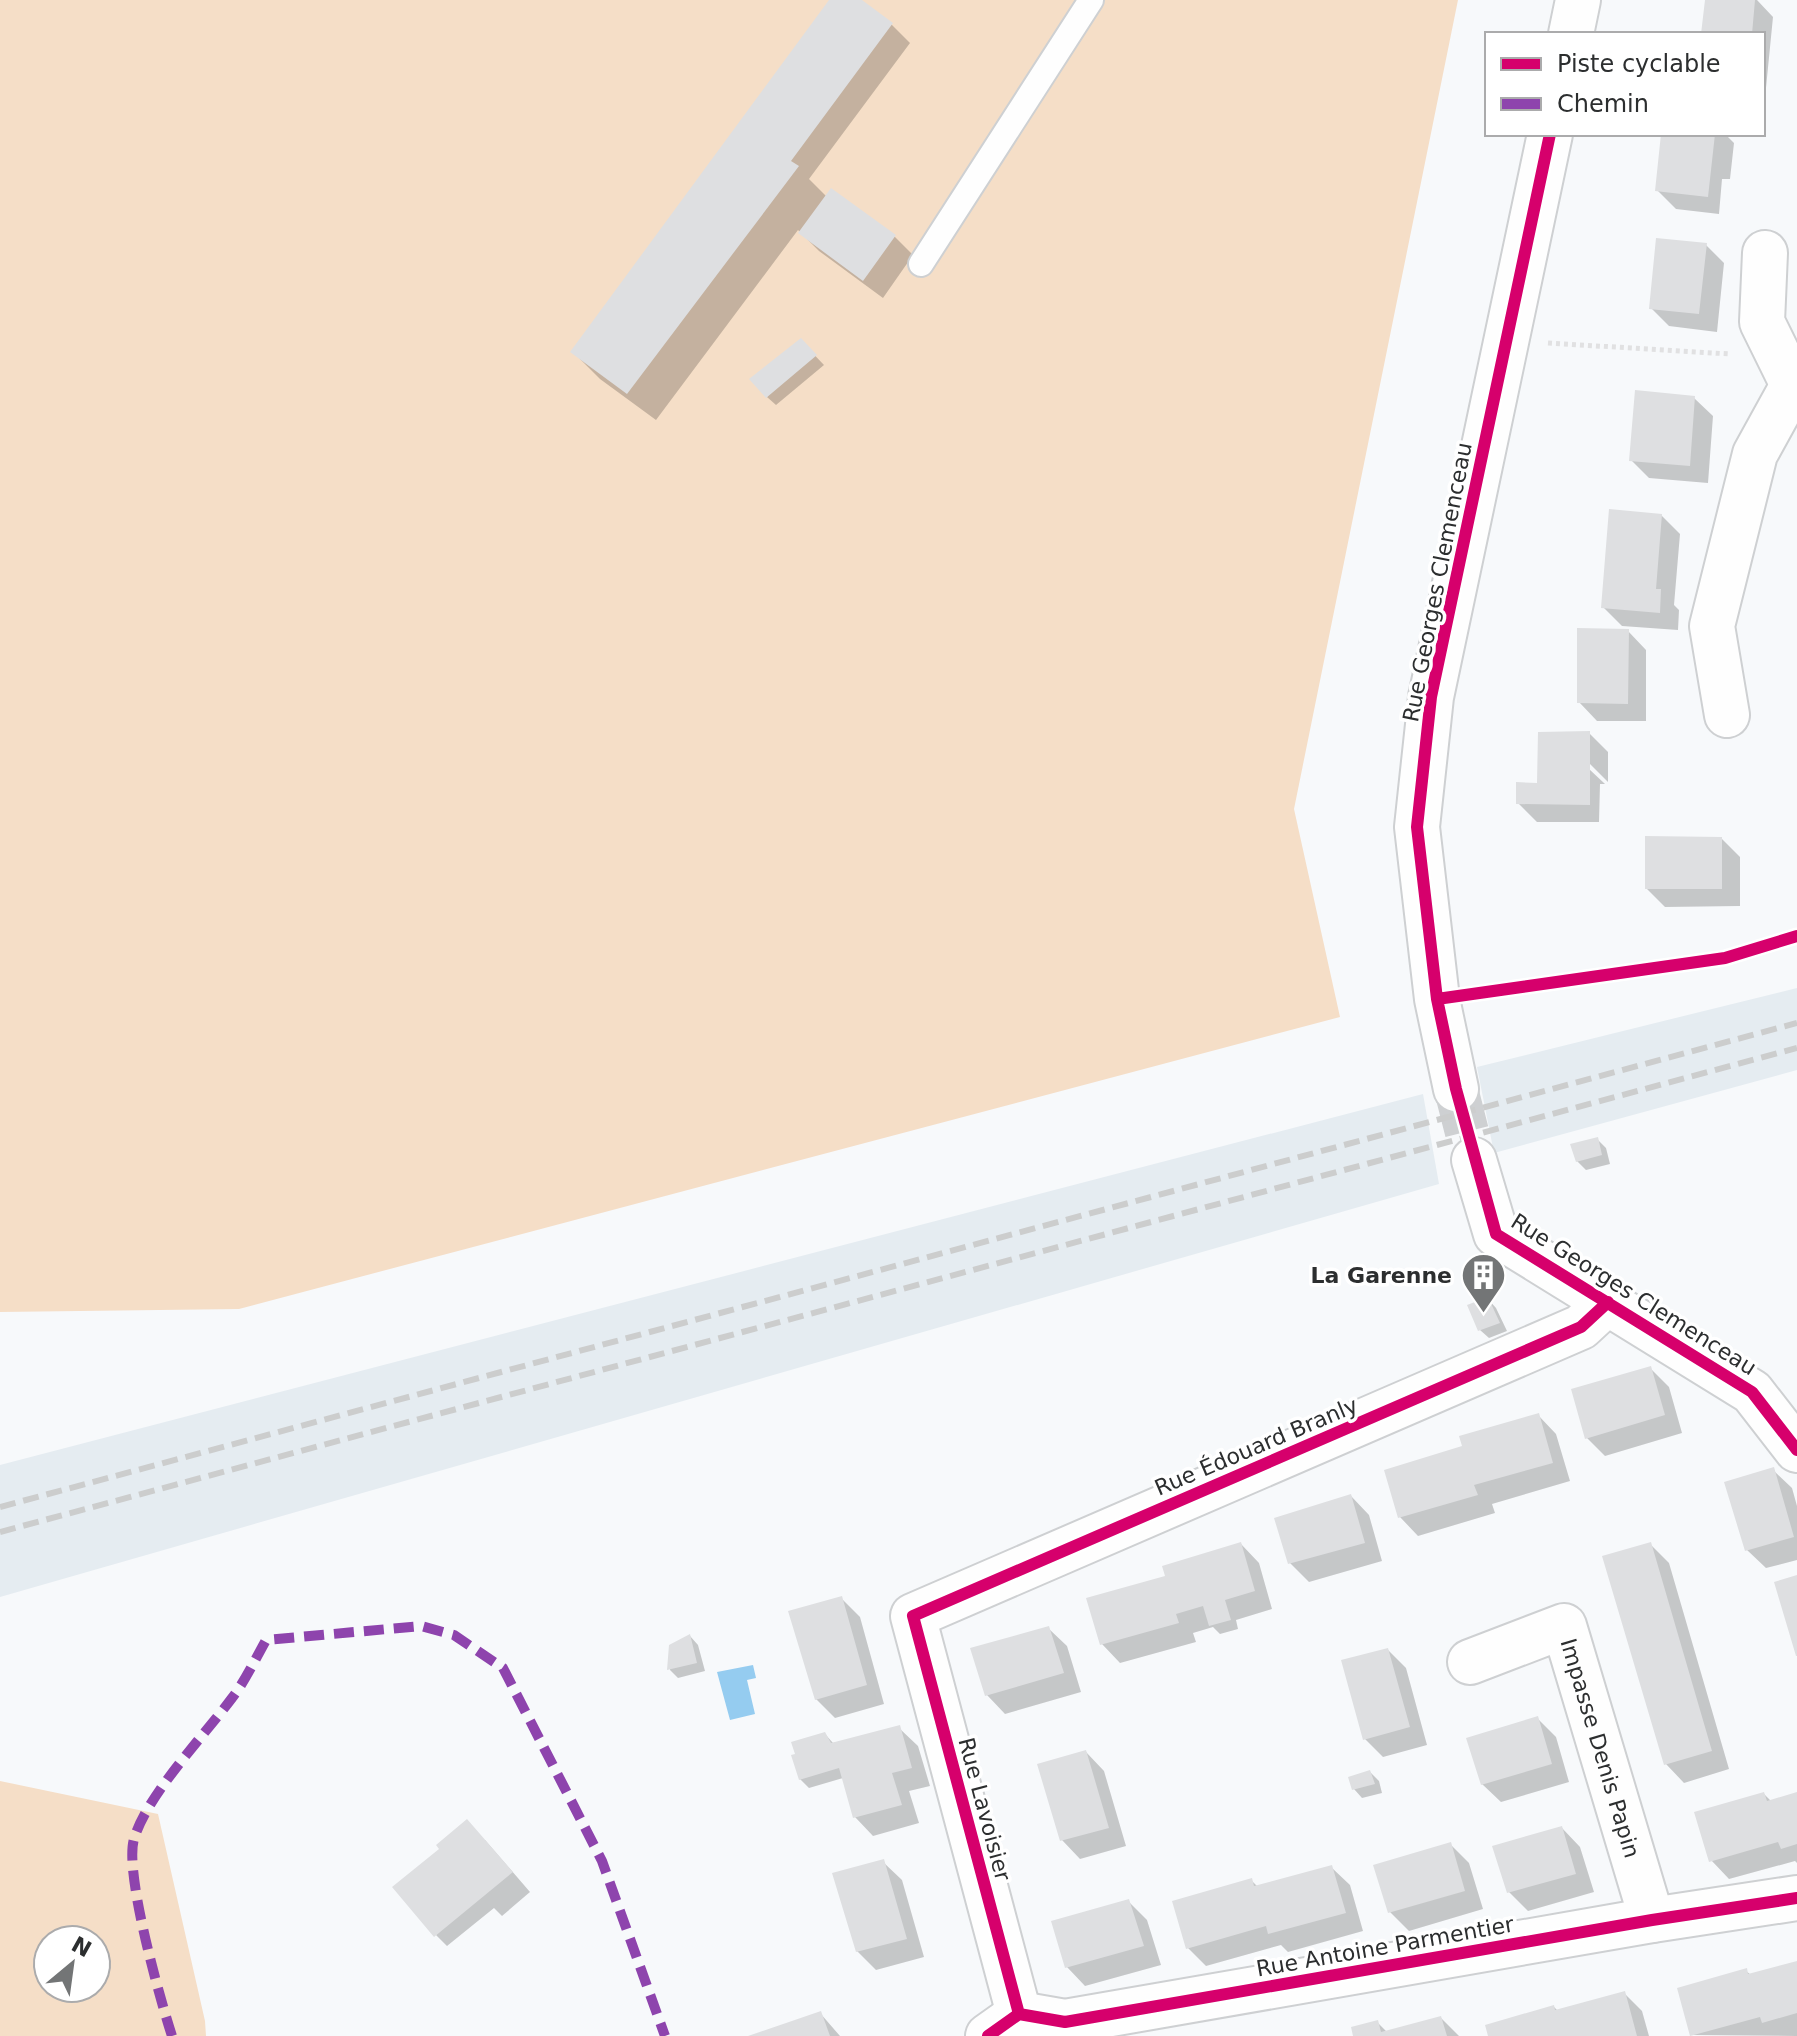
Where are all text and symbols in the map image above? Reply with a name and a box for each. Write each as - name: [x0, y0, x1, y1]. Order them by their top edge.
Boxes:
- legend: [1485, 32, 1765, 136]
- text: Piste cyclable: [1557, 50, 1721, 78]
- text: Chemin: [1557, 90, 1649, 118]
- street label: Rue Georges Clemenceau: [1398, 440, 1477, 724]
- street label: Rue Georges Clemenceau: [1507, 1208, 1761, 1380]
- building icon: La Garenne: [1459, 1251, 1507, 1314]
- place label: La Garenne: [1311, 1263, 1452, 1288]
- street label: Rue Édouard Branly: [1151, 1392, 1361, 1501]
- street label: Impasse Denis Papin: [1555, 1635, 1645, 1861]
- street label: Rue Lavoisier: [953, 1735, 1016, 1884]
- street label: Rue Antoine Parmentier: [1254, 1911, 1517, 1981]
- north arrow: [32, 1924, 112, 2004]
- text: N: [67, 1932, 96, 1962]

